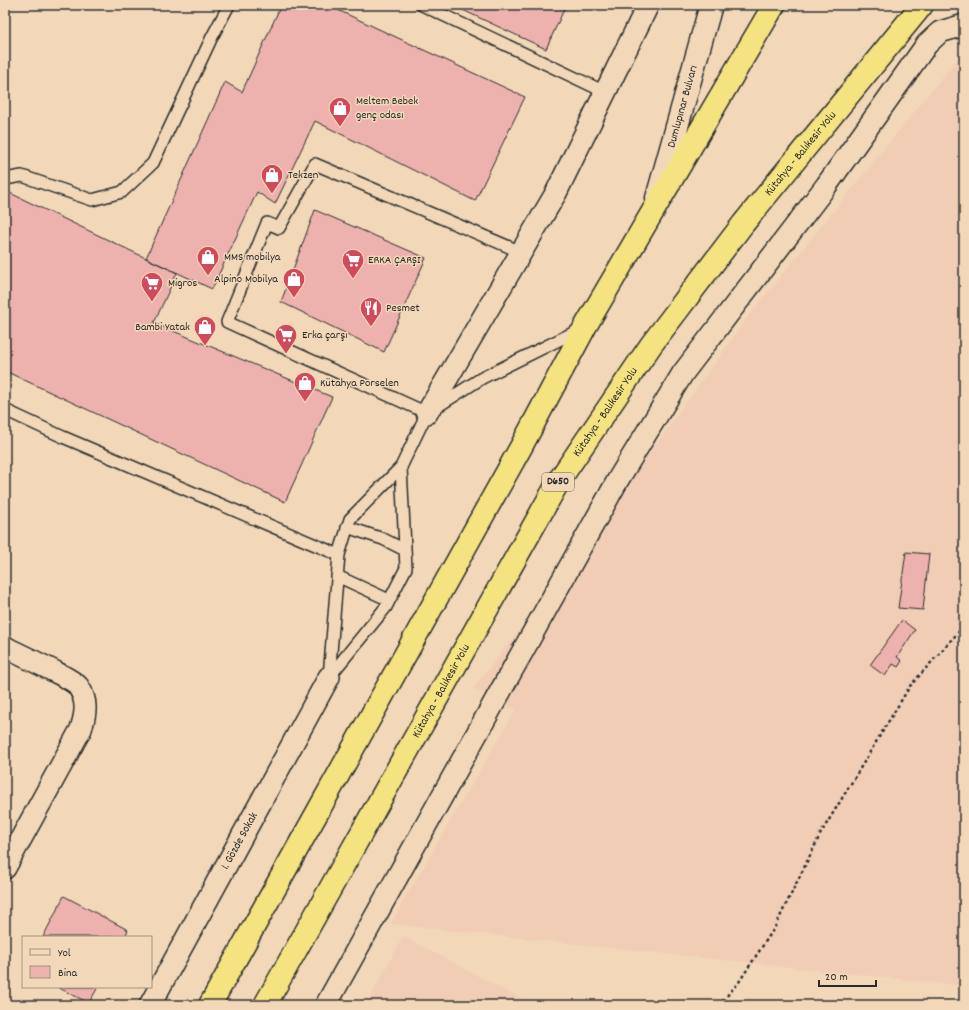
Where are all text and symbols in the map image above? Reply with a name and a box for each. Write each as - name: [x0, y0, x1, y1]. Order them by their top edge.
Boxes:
- street label: Dumlupınar Bulvarı: [663, 63, 702, 150]
- place label: Meltem Bebek genç odası: [356, 93, 418, 124]
- shop icon: Meltem Bebek genç odası: [327, 95, 353, 128]
- street label: Kütahya - Balıkesir Yolu: [761, 107, 840, 200]
- shop icon: Tekzen: [259, 162, 285, 195]
- place label: Tekzen: [288, 167, 319, 184]
- shop icon: MMS mobilya: [195, 244, 221, 277]
- supermarket icon: ERKA ÇARŞI: [340, 247, 366, 280]
- place label: MMS mobilya: [224, 249, 281, 266]
- place label: ERKA ÇARŞI: [368, 252, 421, 269]
- shop icon: Alpino Mobilya: [281, 266, 307, 299]
- supermarket icon: Migros: [139, 270, 165, 303]
- place label: Alpino Mobilya: [214, 271, 278, 288]
- place label: Migros: [168, 275, 197, 292]
- restaurant icon: Pesmet: [358, 295, 384, 328]
- place label: Pesmet: [386, 300, 420, 317]
- shop icon: Bambi Yatak: [192, 314, 218, 347]
- place label: Bambi Yatak: [135, 319, 190, 336]
- supermarket icon: Erka çarşı: [273, 322, 299, 355]
- place label: Erka çarşı: [302, 327, 348, 344]
- street label: Kütahya - Balıkesir Yolu: [569, 364, 642, 460]
- shop icon: Kütahya Porselen: [292, 370, 318, 403]
- place label: Kütahya Porselen: [320, 375, 399, 392]
- road number: D650: [542, 473, 574, 491]
- street label: Kütahya - Balıkesir Yolu: [408, 641, 474, 741]
- street label: 1. Gözde Sokak: [217, 809, 262, 873]
- legend: [22, 936, 152, 988]
- text: Yol: [58, 945, 71, 962]
- scale bar: [819, 962, 876, 988]
- text: Bina: [58, 965, 77, 982]
- text: 20 m: [825, 969, 848, 986]

